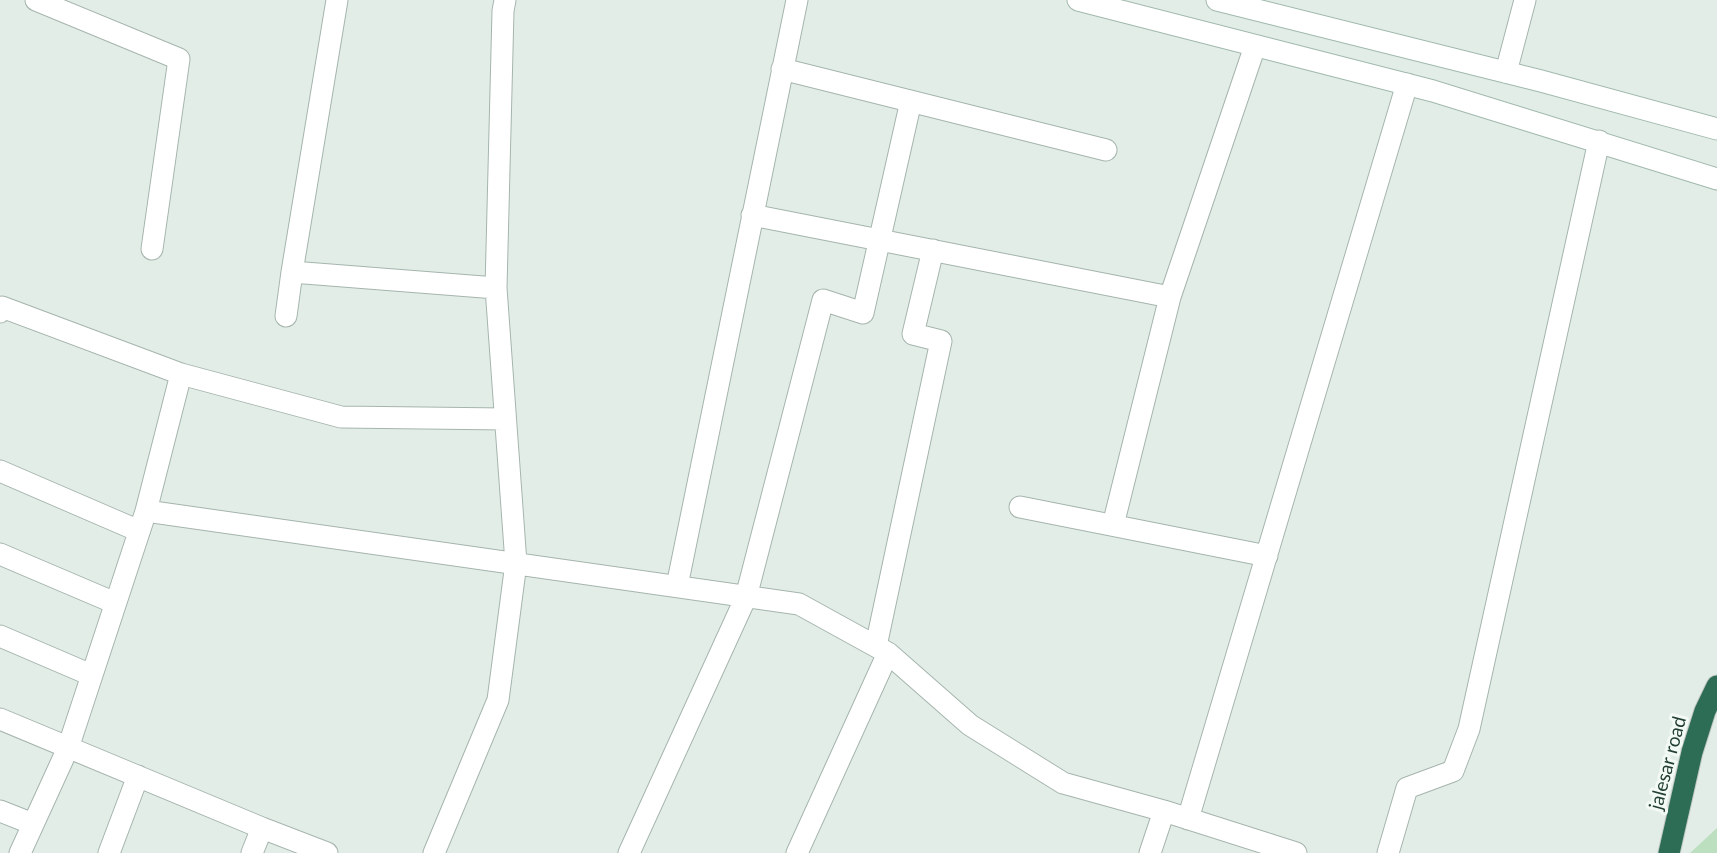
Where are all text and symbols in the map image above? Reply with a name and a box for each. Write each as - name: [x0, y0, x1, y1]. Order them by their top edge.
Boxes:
- street label: jalesar road: [1645, 714, 1691, 812]

